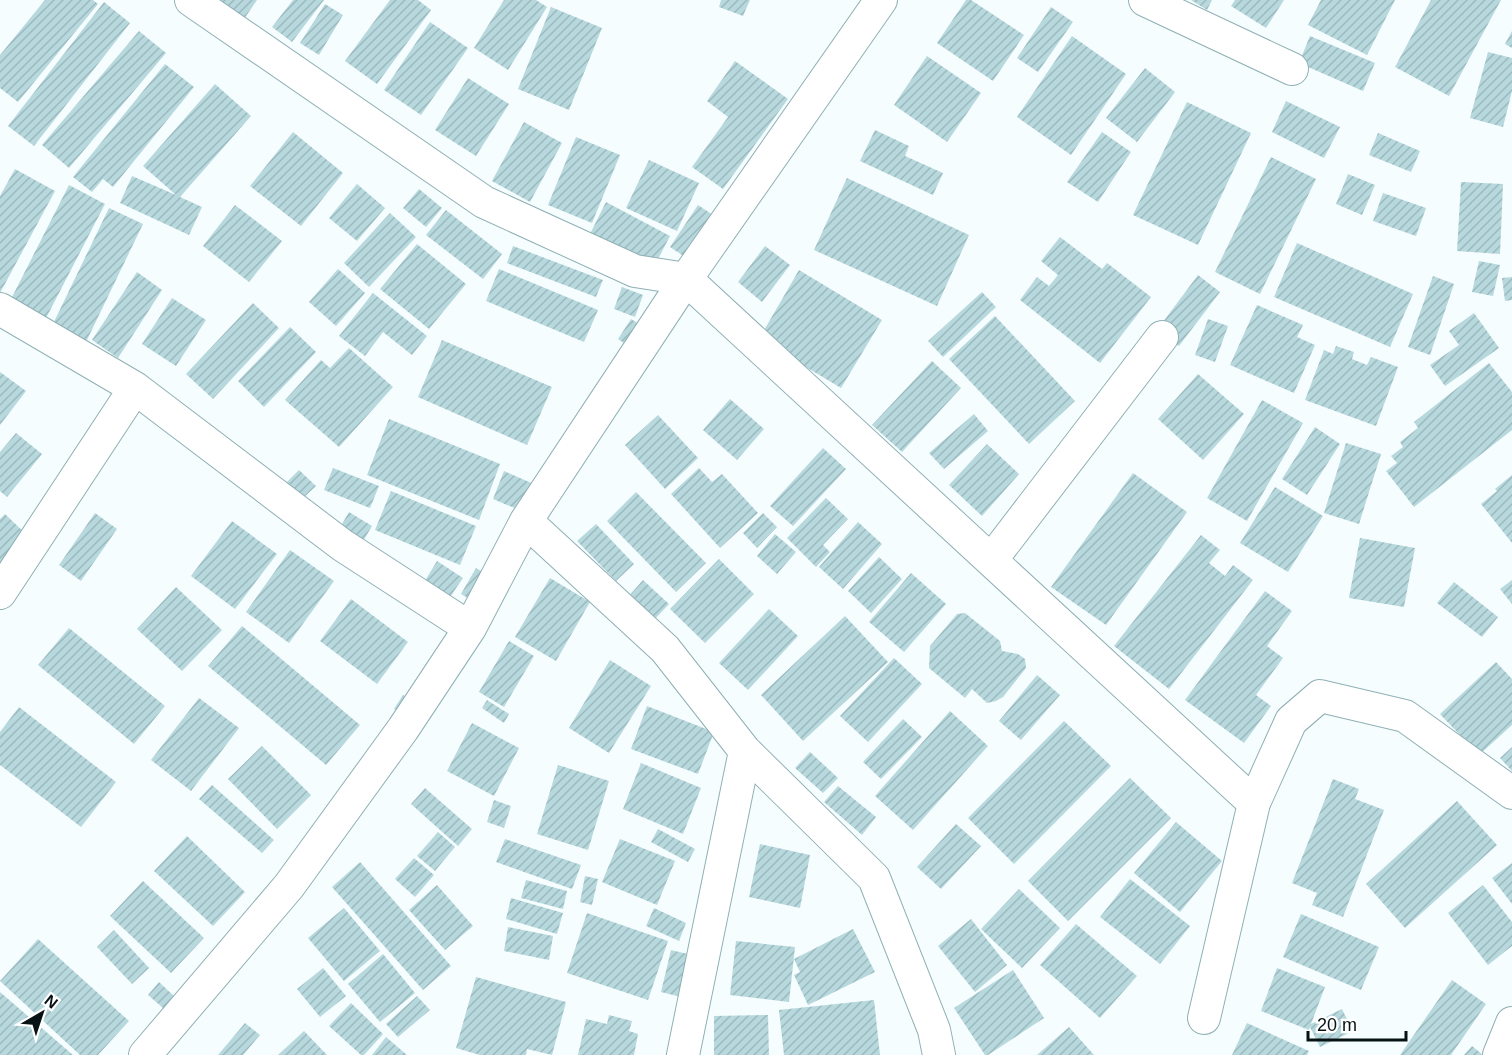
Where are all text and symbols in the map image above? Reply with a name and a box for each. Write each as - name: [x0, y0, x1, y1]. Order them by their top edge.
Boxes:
- north arrow: [12, 983, 72, 1043]
- text: N: [41, 991, 61, 1012]
- scale bar: [1308, 1004, 1406, 1042]
- text: 20 m: [1317, 1015, 1357, 1035]

